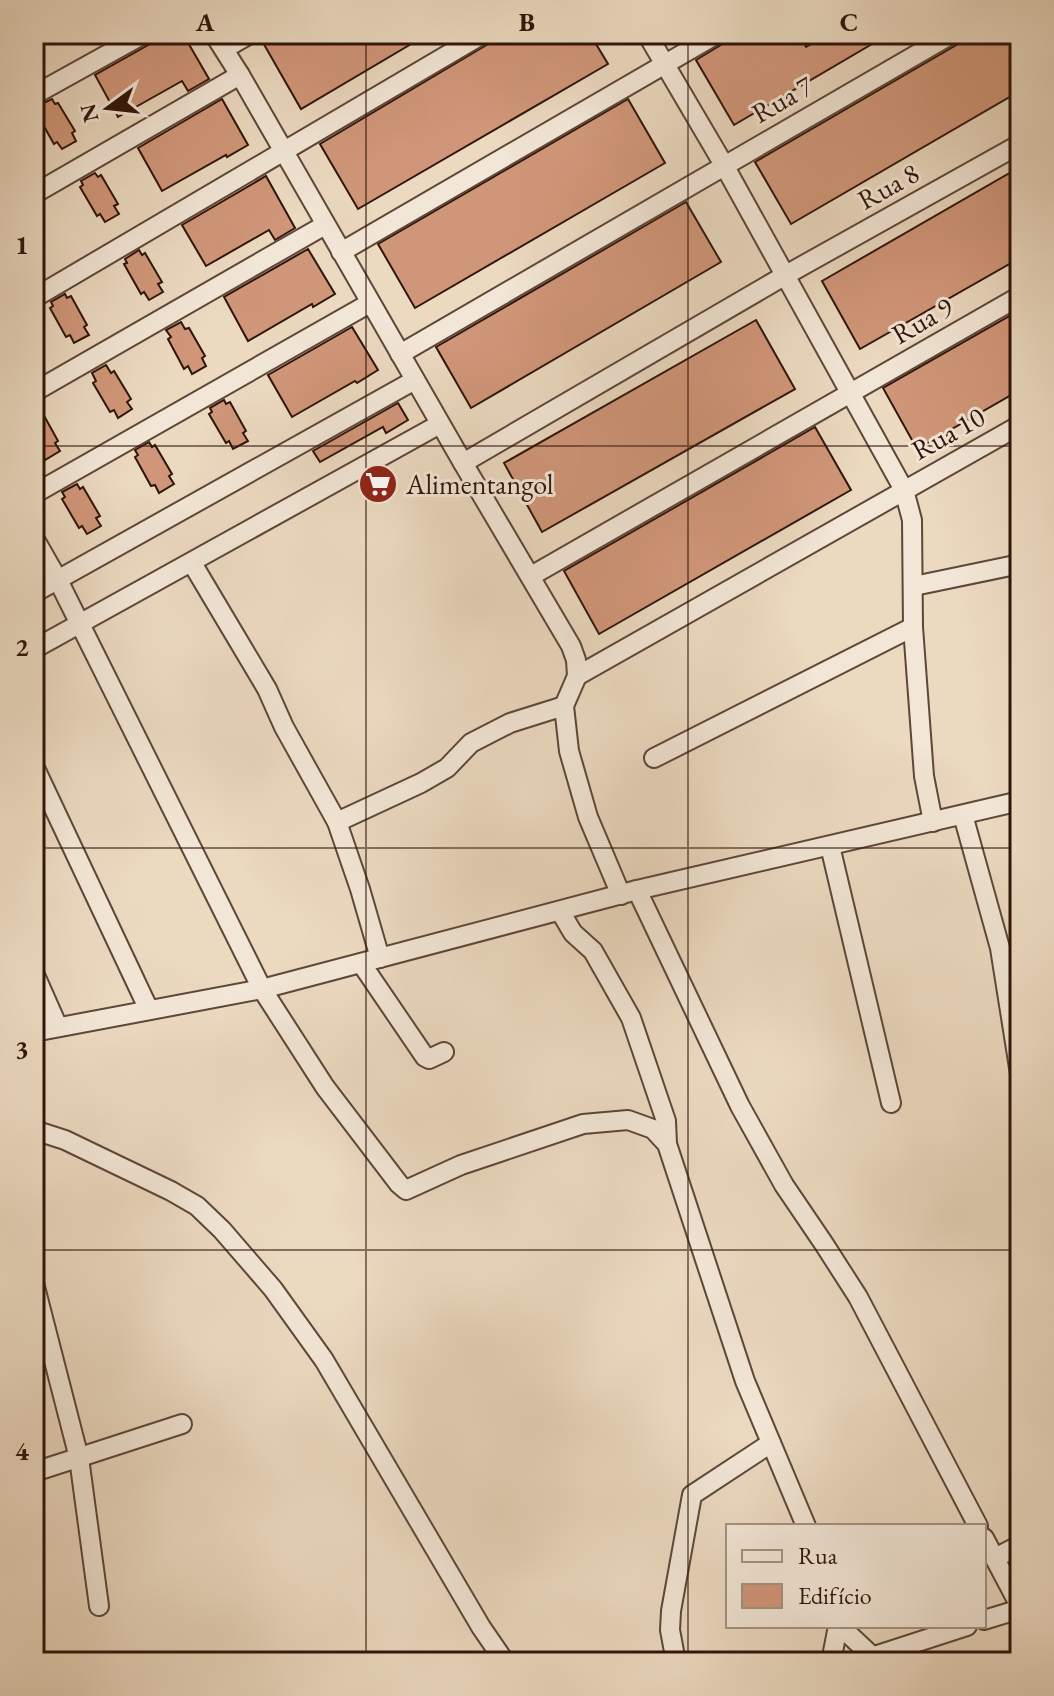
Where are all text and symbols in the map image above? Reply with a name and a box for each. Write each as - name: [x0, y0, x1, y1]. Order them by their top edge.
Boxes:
- text: A: [195, 5, 215, 39]
- text: B: [519, 5, 535, 39]
- text: C: [840, 5, 858, 39]
- street label: Rua 7: [745, 67, 820, 131]
- north arrow: [68, 68, 148, 148]
- text: N: [73, 101, 105, 125]
- street label: Rua 8: [851, 155, 925, 217]
- text: 1: [15, 228, 29, 262]
- street label: Rua 9: [885, 288, 959, 352]
- street label: Rua 10: [905, 398, 991, 468]
- supermarket icon: Alimentangol: [357, 463, 399, 505]
- place label: Alimentangol: [405, 466, 554, 502]
- text: 2: [15, 630, 29, 664]
- text: 3: [15, 1032, 29, 1066]
- text: 4: [15, 1434, 29, 1468]
- legend: [726, 1524, 986, 1628]
- text: Rua: [798, 1540, 838, 1571]
- text: Edifício: [798, 1580, 872, 1611]

